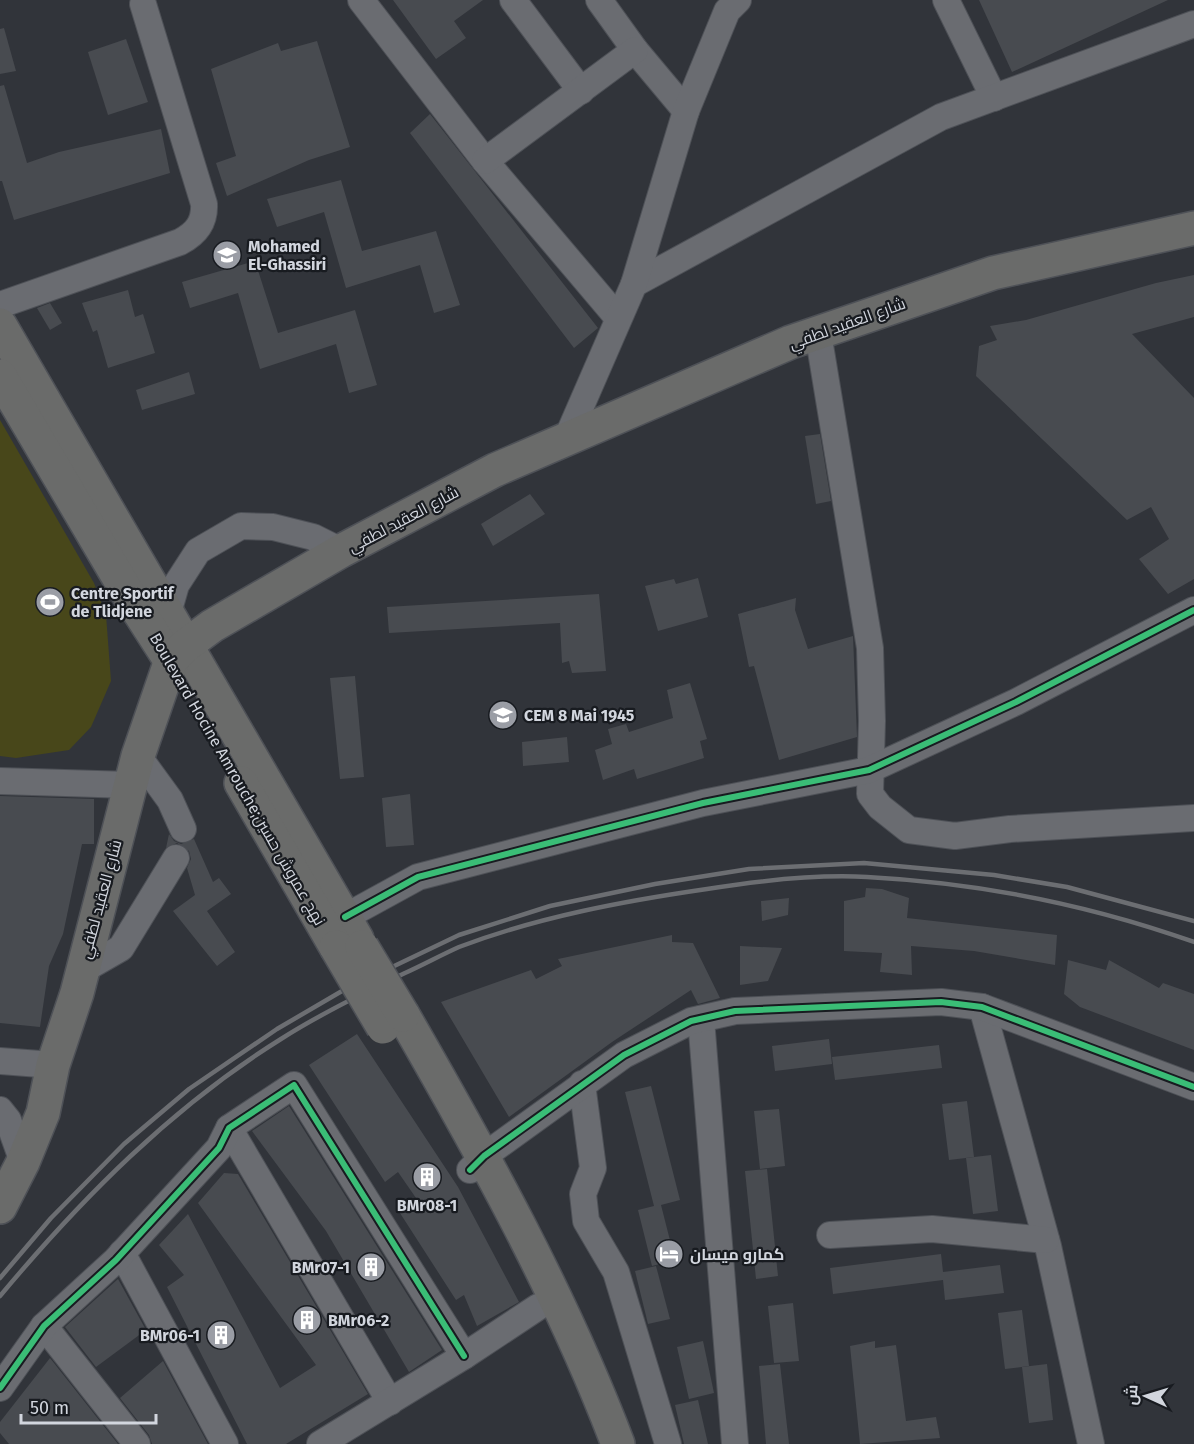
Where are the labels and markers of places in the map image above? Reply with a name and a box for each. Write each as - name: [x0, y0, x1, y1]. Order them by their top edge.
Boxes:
- place label: Mohamed El-Ghassiri: [248, 237, 326, 274]
- school or university icon: Mohamed El-Ghassiri: [211, 239, 243, 271]
- place label: Centre Sportif de Tlidjene: [71, 584, 175, 621]
- sports icon: Centre Sportif de Tlidjene: [34, 586, 66, 618]
- school or university icon: CEM 8 Mai 1945: [487, 699, 519, 731]
- place label: CEM 8 Mai 1945: [524, 706, 635, 725]
- building icon: BMr08-1: [411, 1161, 443, 1193]
- place label: BMr08-1: [397, 1196, 457, 1215]
- hotel icon: كمارو ميسان: [653, 1238, 685, 1270]
- place label: كمارو ميسان: [690, 1245, 784, 1264]
- building icon: BMr07-1: [355, 1251, 387, 1283]
- place label: BMr07-1: [292, 1258, 350, 1277]
- building icon: BMr06-2: [291, 1304, 323, 1336]
- place label: BMr06-2: [328, 1311, 389, 1330]
- building icon: BMr06-1: [205, 1319, 237, 1351]
- place label: BMr06-1: [140, 1326, 200, 1345]

